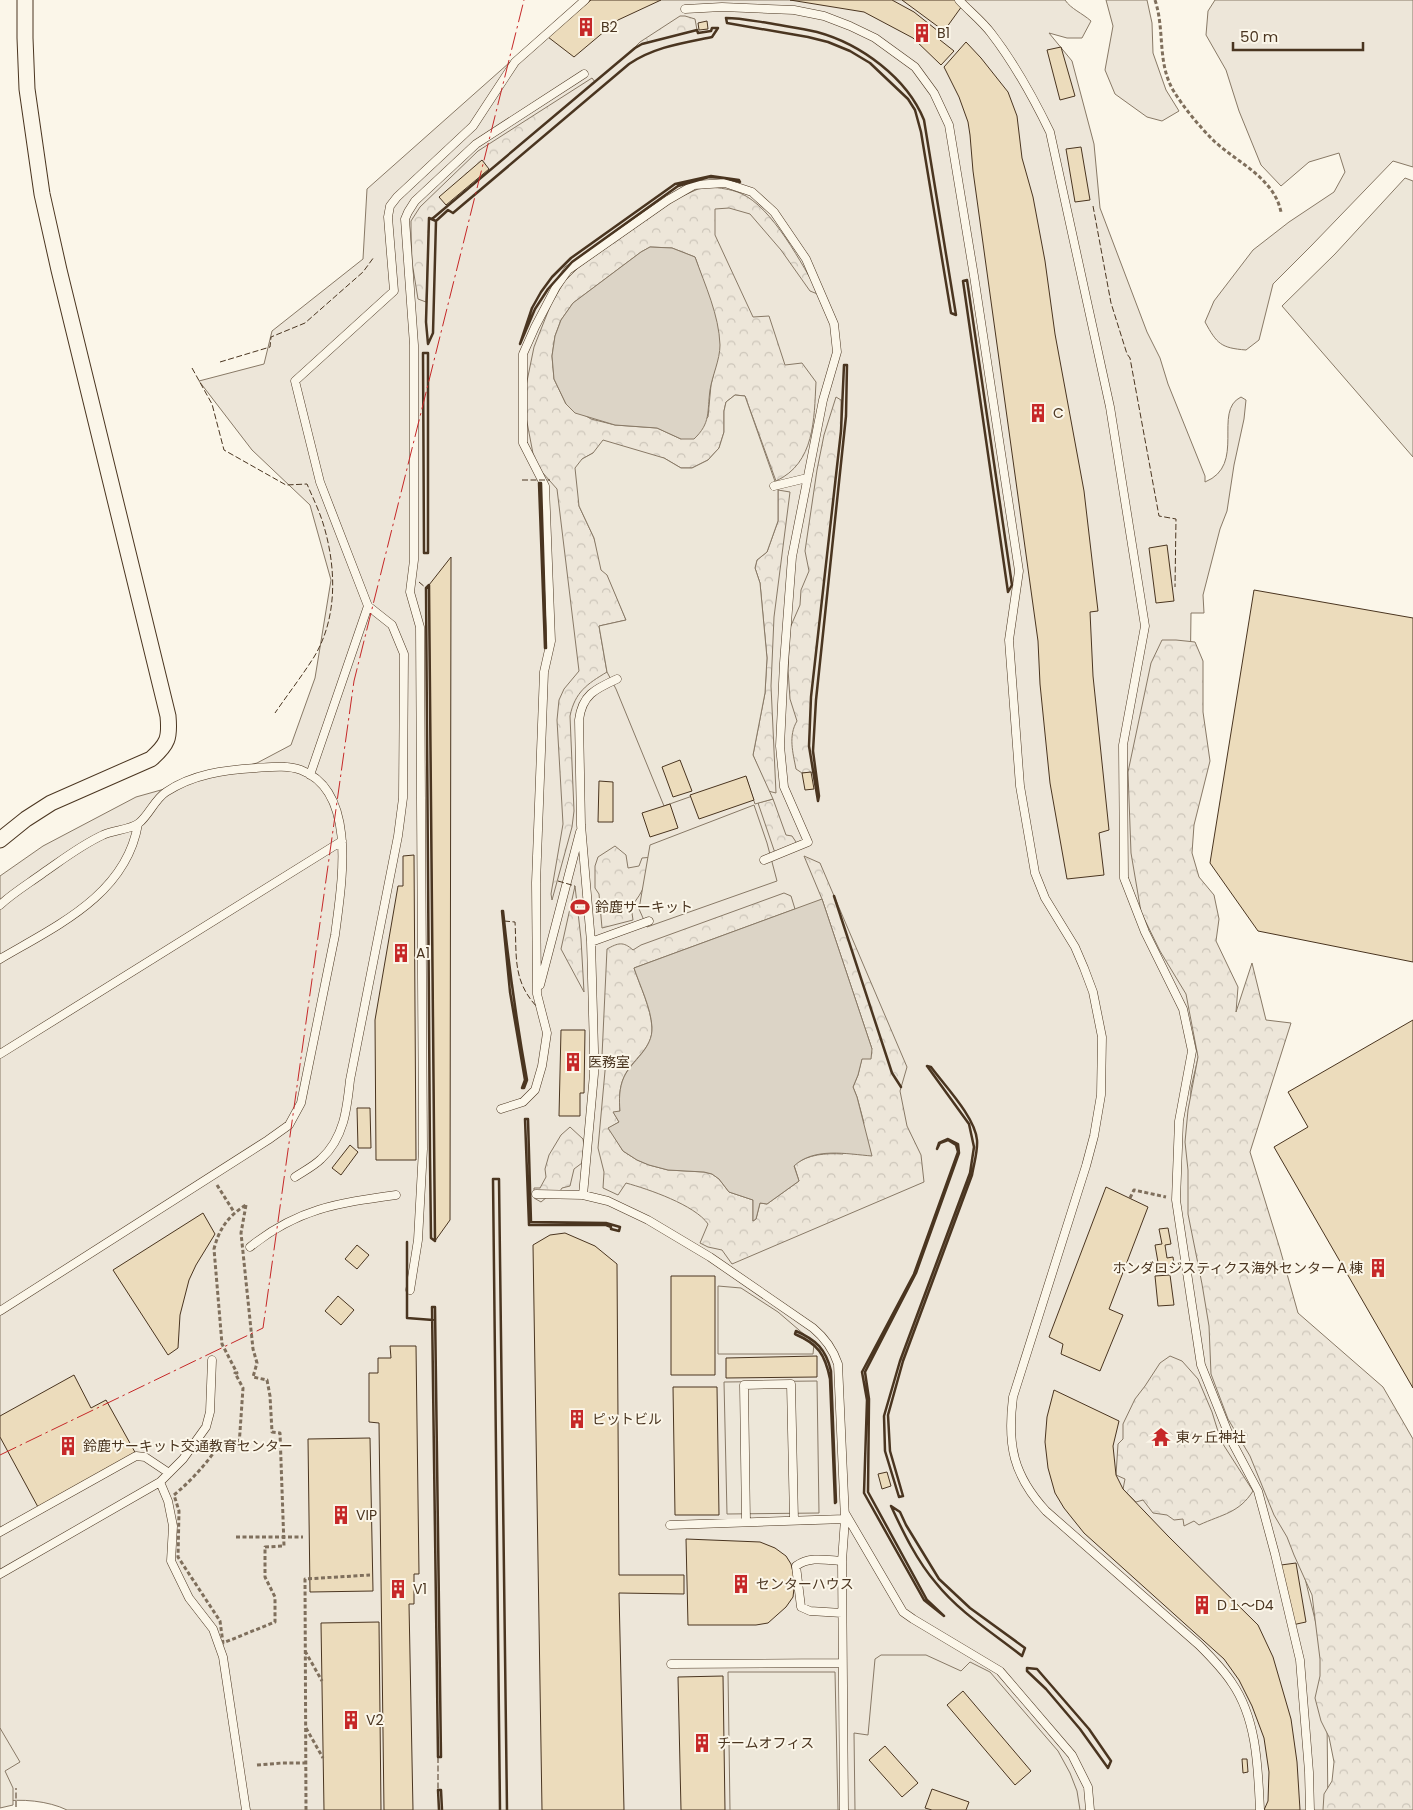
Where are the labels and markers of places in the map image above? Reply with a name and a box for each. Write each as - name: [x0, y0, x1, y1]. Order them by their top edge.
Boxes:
- building icon: B2: [575, 16, 597, 38]
- place label: B2: [601, 17, 618, 37]
- building icon: B1: [911, 22, 933, 44]
- place label: B1: [937, 23, 950, 43]
- building icon: C: [1027, 402, 1049, 424]
- place label: C: [1053, 403, 1064, 423]
- sports icon: 鈴鹿サーキット: [569, 896, 591, 918]
- place label: 鈴鹿サーキット: [595, 897, 693, 917]
- building icon: A1: [390, 942, 412, 964]
- place label: A1: [416, 943, 430, 963]
- building icon: 医務室: [562, 1051, 584, 1073]
- place label: 医務室: [588, 1052, 630, 1072]
- building icon: ホンダロジスティクス海外センターＡ棟: [1367, 1257, 1389, 1279]
- place label: ホンダロジスティクス海外センターＡ棟: [1112, 1258, 1363, 1278]
- building icon: ピットビル: [566, 1408, 588, 1430]
- place label: ピットビル: [592, 1409, 662, 1429]
- temple icon: 東ヶ丘神社: [1150, 1426, 1172, 1448]
- place label: 東ヶ丘神社: [1176, 1427, 1246, 1447]
- building icon: 鈴鹿サーキット交通教育センター: [57, 1435, 79, 1457]
- place label: 鈴鹿サーキット交通教育センター: [83, 1436, 293, 1456]
- building icon: VIP: [330, 1504, 352, 1526]
- place label: VIP: [356, 1505, 377, 1525]
- building icon: センターハウス: [730, 1573, 752, 1595]
- place label: センターハウス: [756, 1574, 854, 1594]
- building icon: V1: [387, 1578, 409, 1600]
- place label: V1: [413, 1579, 427, 1599]
- building icon: D１～D4: [1191, 1594, 1213, 1616]
- place label: D１～D4: [1217, 1595, 1274, 1615]
- building icon: V2: [340, 1709, 362, 1731]
- place label: V2: [366, 1710, 384, 1730]
- building icon: チームオフィス: [691, 1732, 713, 1754]
- place label: チームオフィス: [717, 1733, 814, 1753]

